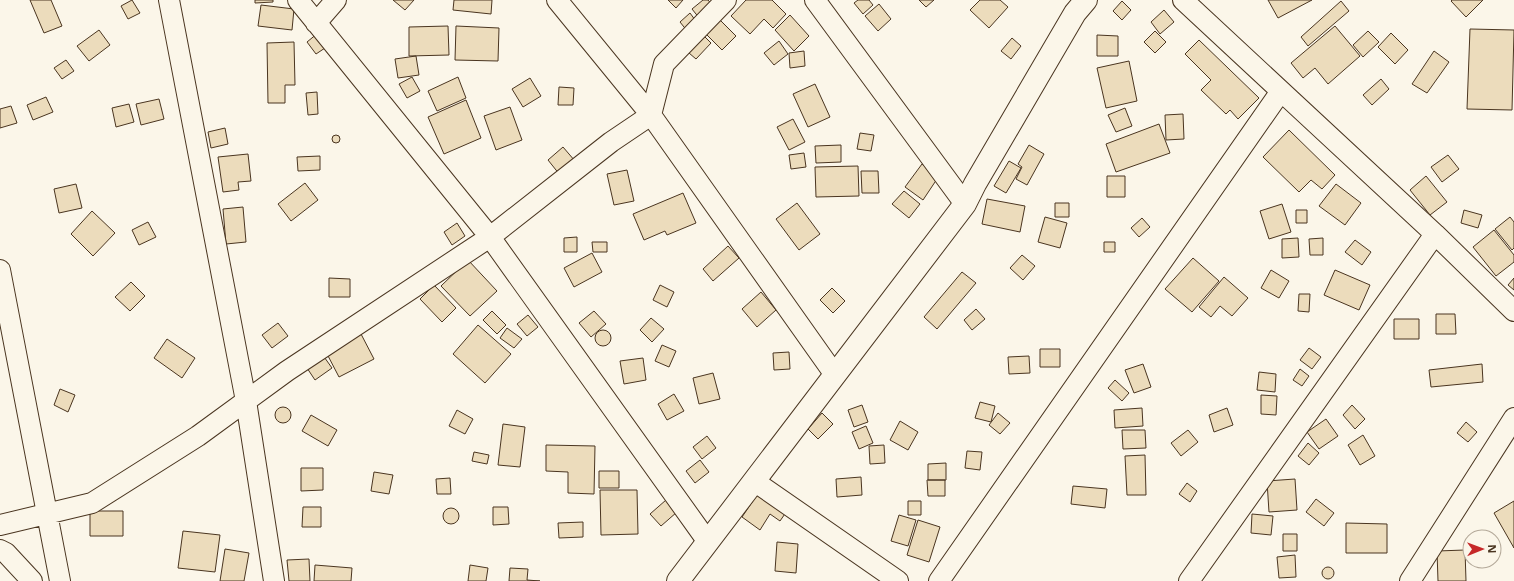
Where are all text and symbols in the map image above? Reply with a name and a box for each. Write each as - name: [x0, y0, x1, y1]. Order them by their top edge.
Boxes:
- north arrow: [1462, 529, 1502, 569]
- text: N: [1485, 544, 1500, 553]

